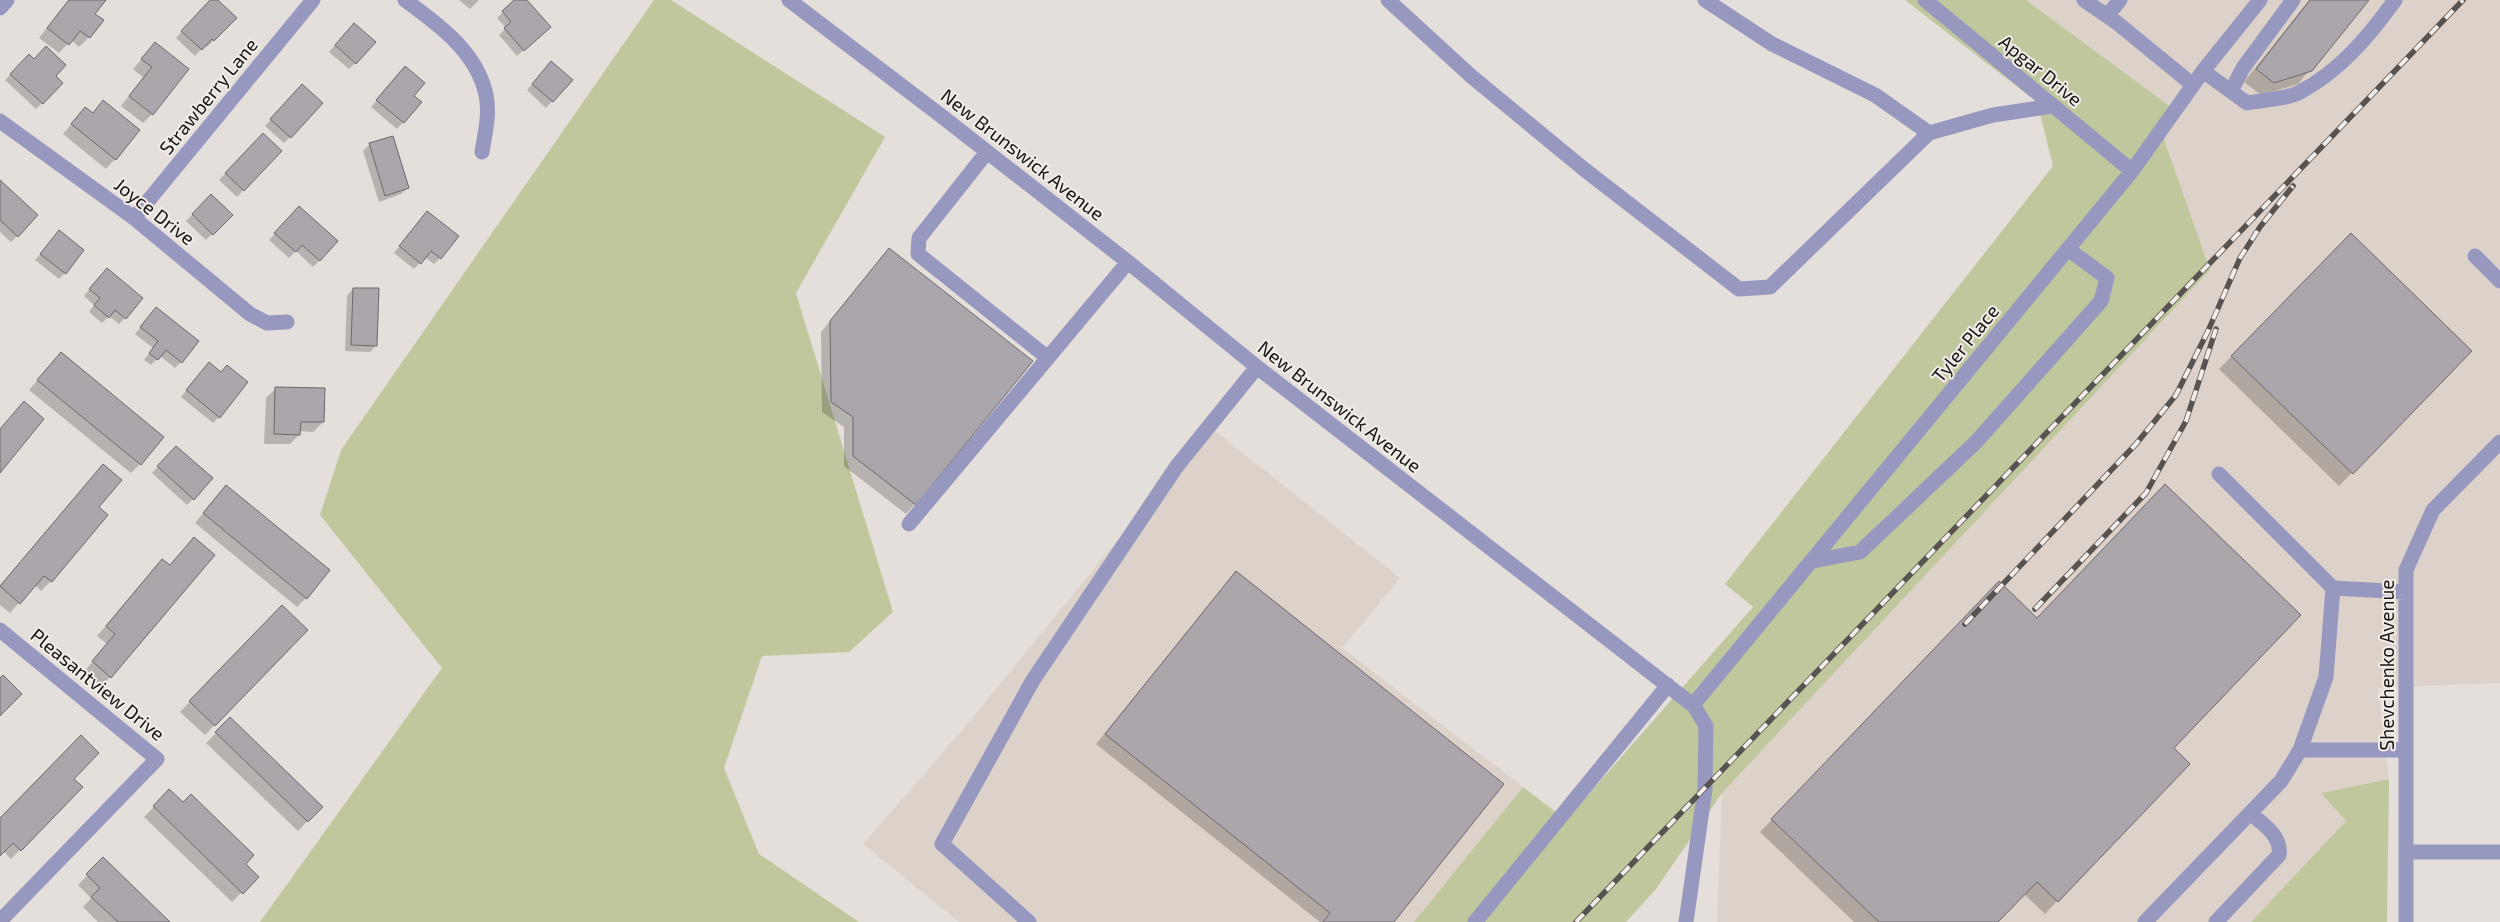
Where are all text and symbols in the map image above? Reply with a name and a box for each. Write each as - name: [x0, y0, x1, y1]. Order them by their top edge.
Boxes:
- street label: Apgar Drive: [1995, 29, 2087, 111]
- street label: Strawberry Lane: [154, 33, 262, 159]
- street label: New Brunswick Avenue: [937, 83, 1109, 225]
- street label: Joyce Drive: [110, 172, 200, 250]
- street label: Tyler Place: [1927, 299, 2003, 387]
- street label: New Brunswick Avenue: [1254, 335, 1426, 477]
- street label: Shevchenko Avenue: [2375, 579, 2398, 751]
- street label: Pleasantview Drive: [26, 623, 170, 745]

